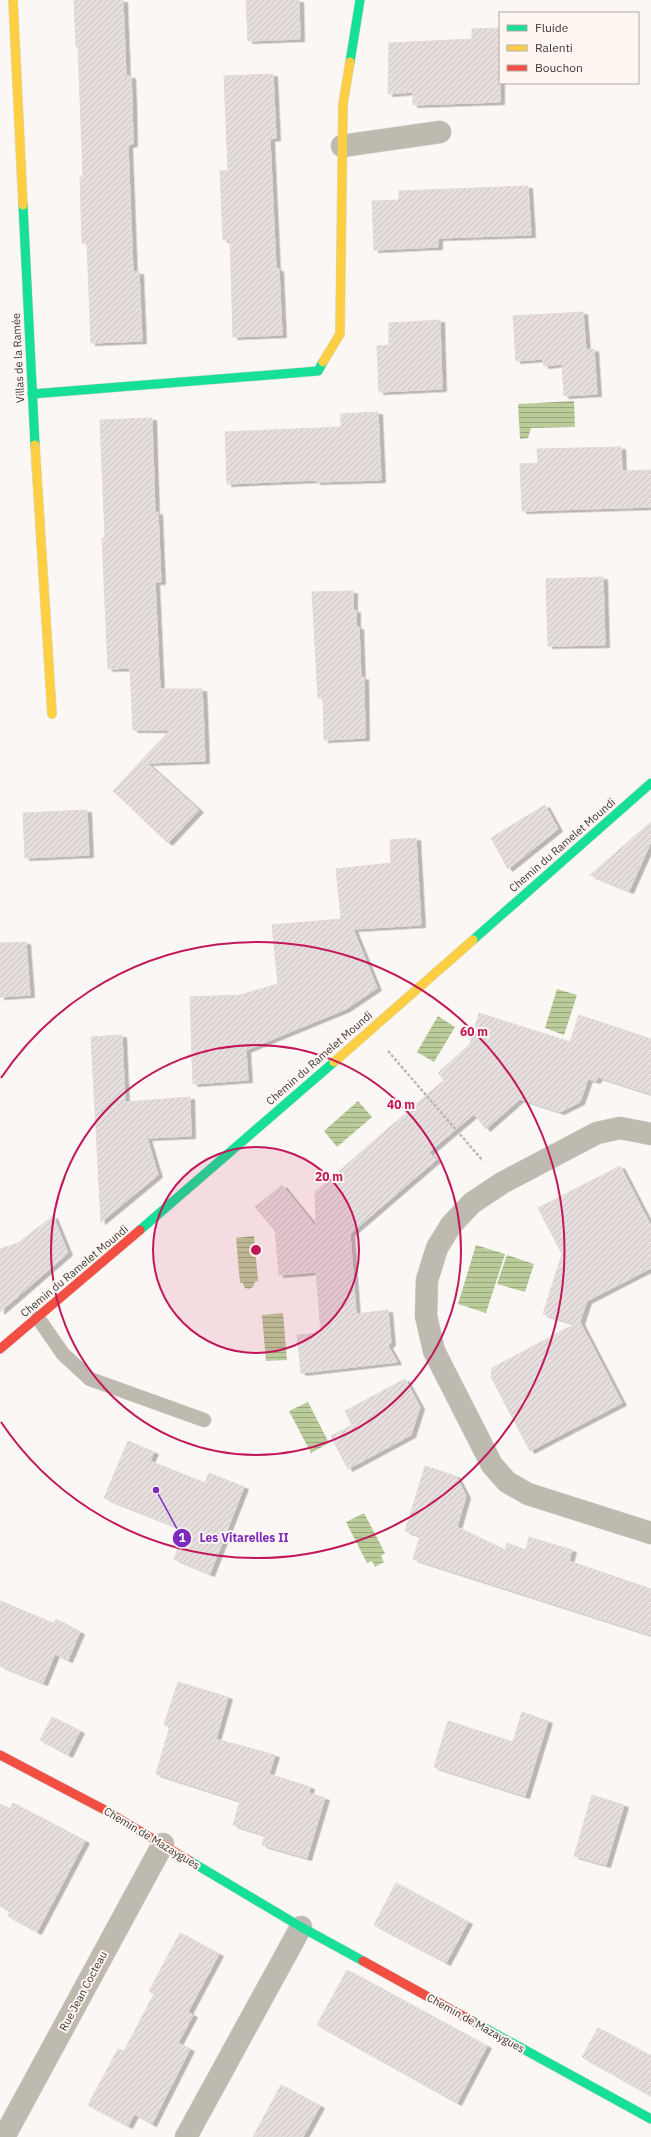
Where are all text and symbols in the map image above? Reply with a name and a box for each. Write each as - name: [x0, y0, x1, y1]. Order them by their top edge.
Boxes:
- legend: [499, 12, 639, 84]
- text: Fluide: [535, 20, 569, 35]
- text: Ralenti: [535, 40, 573, 55]
- text: Bouchon: [535, 60, 583, 75]
- street label: Villas de la Ramée: [9, 313, 27, 403]
- street label: Chemin du Ramelet Moundi: [506, 795, 618, 895]
- street label: Chemin du Ramelet Moundi: [263, 1008, 375, 1108]
- text: 60 m: [460, 1024, 488, 1039]
- text: 40 m: [387, 1097, 415, 1112]
- text: 20 m: [315, 1169, 343, 1184]
- street label: Chemin du Ramelet Moundi: [17, 1222, 131, 1320]
- centre of rings: [249, 1243, 263, 1257]
- callout: Les Vitarelles II: [172, 1526, 297, 1550]
- text: 1: [178, 1530, 186, 1545]
- text: Les Vitarelles II: [199, 1530, 289, 1545]
- street label: Chemin de Mazaygues: [101, 1804, 203, 1872]
- street label: Rue Jean Cocteau: [56, 1949, 110, 2033]
- street label: Chemin de Mazaygues: [425, 1990, 527, 2056]

